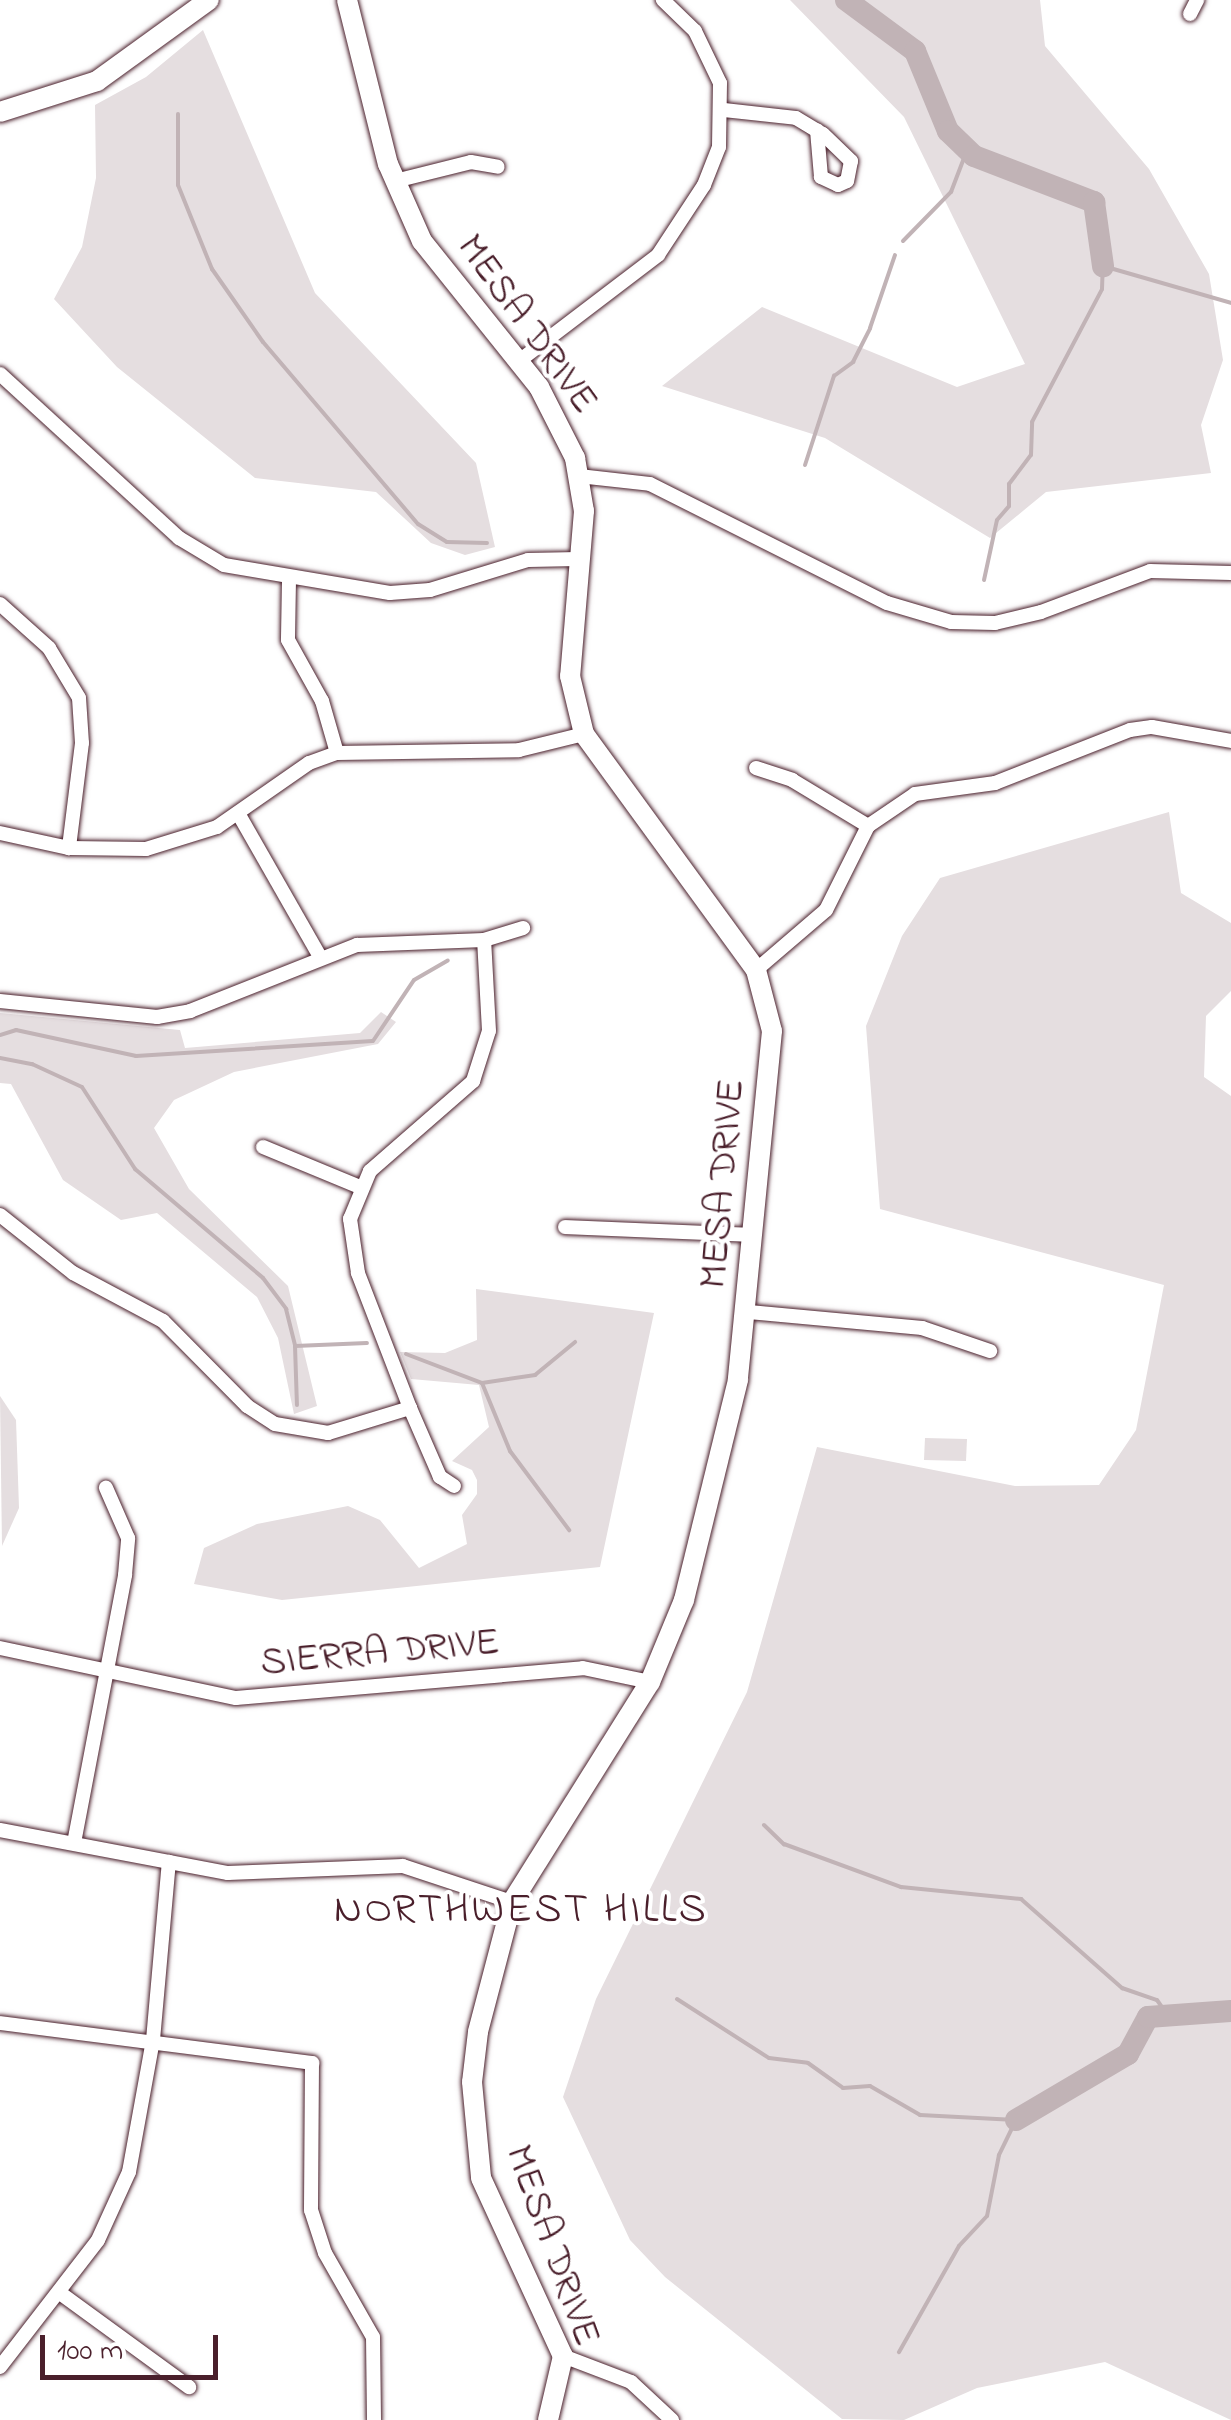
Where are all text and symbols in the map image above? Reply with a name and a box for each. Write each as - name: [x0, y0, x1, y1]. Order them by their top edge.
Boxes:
- street label: MESA DRIVE: [445, 226, 607, 424]
- street label: MESA DRIVE: [691, 1077, 757, 1291]
- street label: SIERRA DRIVE: [259, 1620, 501, 1688]
- district label: NORTHWEST HILLS: [334, 1886, 708, 1936]
- street label: MESA DRIVE: [492, 2139, 610, 2353]
- scale bar: [45, 2315, 222, 2377]
- text: 100 m: [57, 2330, 123, 2374]

